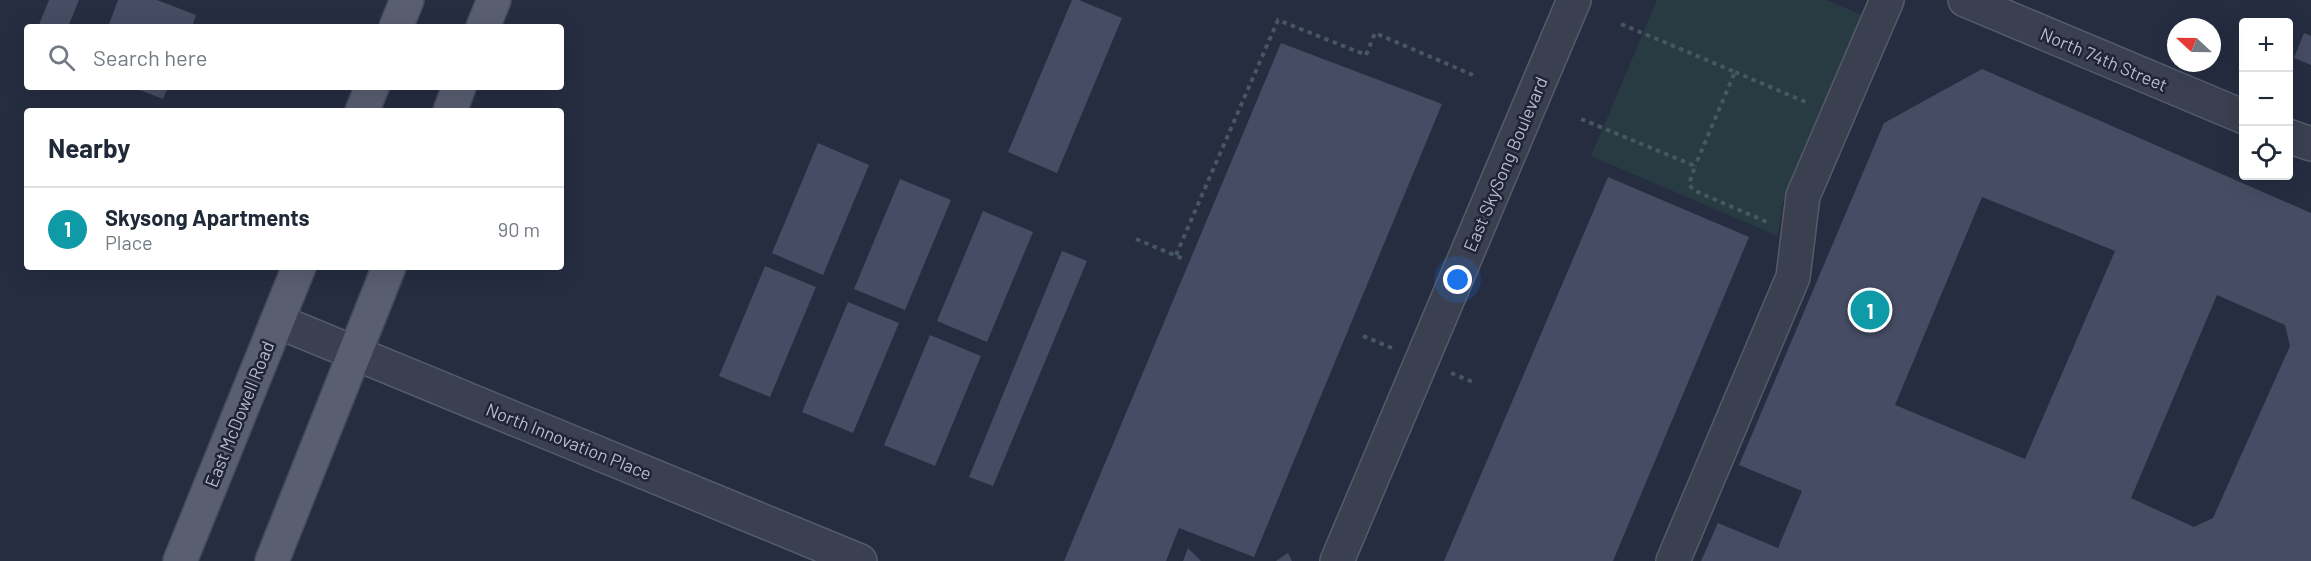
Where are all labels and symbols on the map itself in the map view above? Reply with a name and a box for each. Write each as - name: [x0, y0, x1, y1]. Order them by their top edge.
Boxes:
- north arrow: [2167, 18, 2221, 72]
- street label: North 74th Street: [2037, 22, 2171, 96]
- street label: East SkySong Boulevard: [1458, 73, 1552, 255]
- your location: [1443, 265, 1472, 294]
- pin: 1: [1850, 288, 1890, 332]
- street label: East McDowell Road: [200, 338, 278, 490]
- street label: North Innovation Place: [483, 398, 655, 484]

